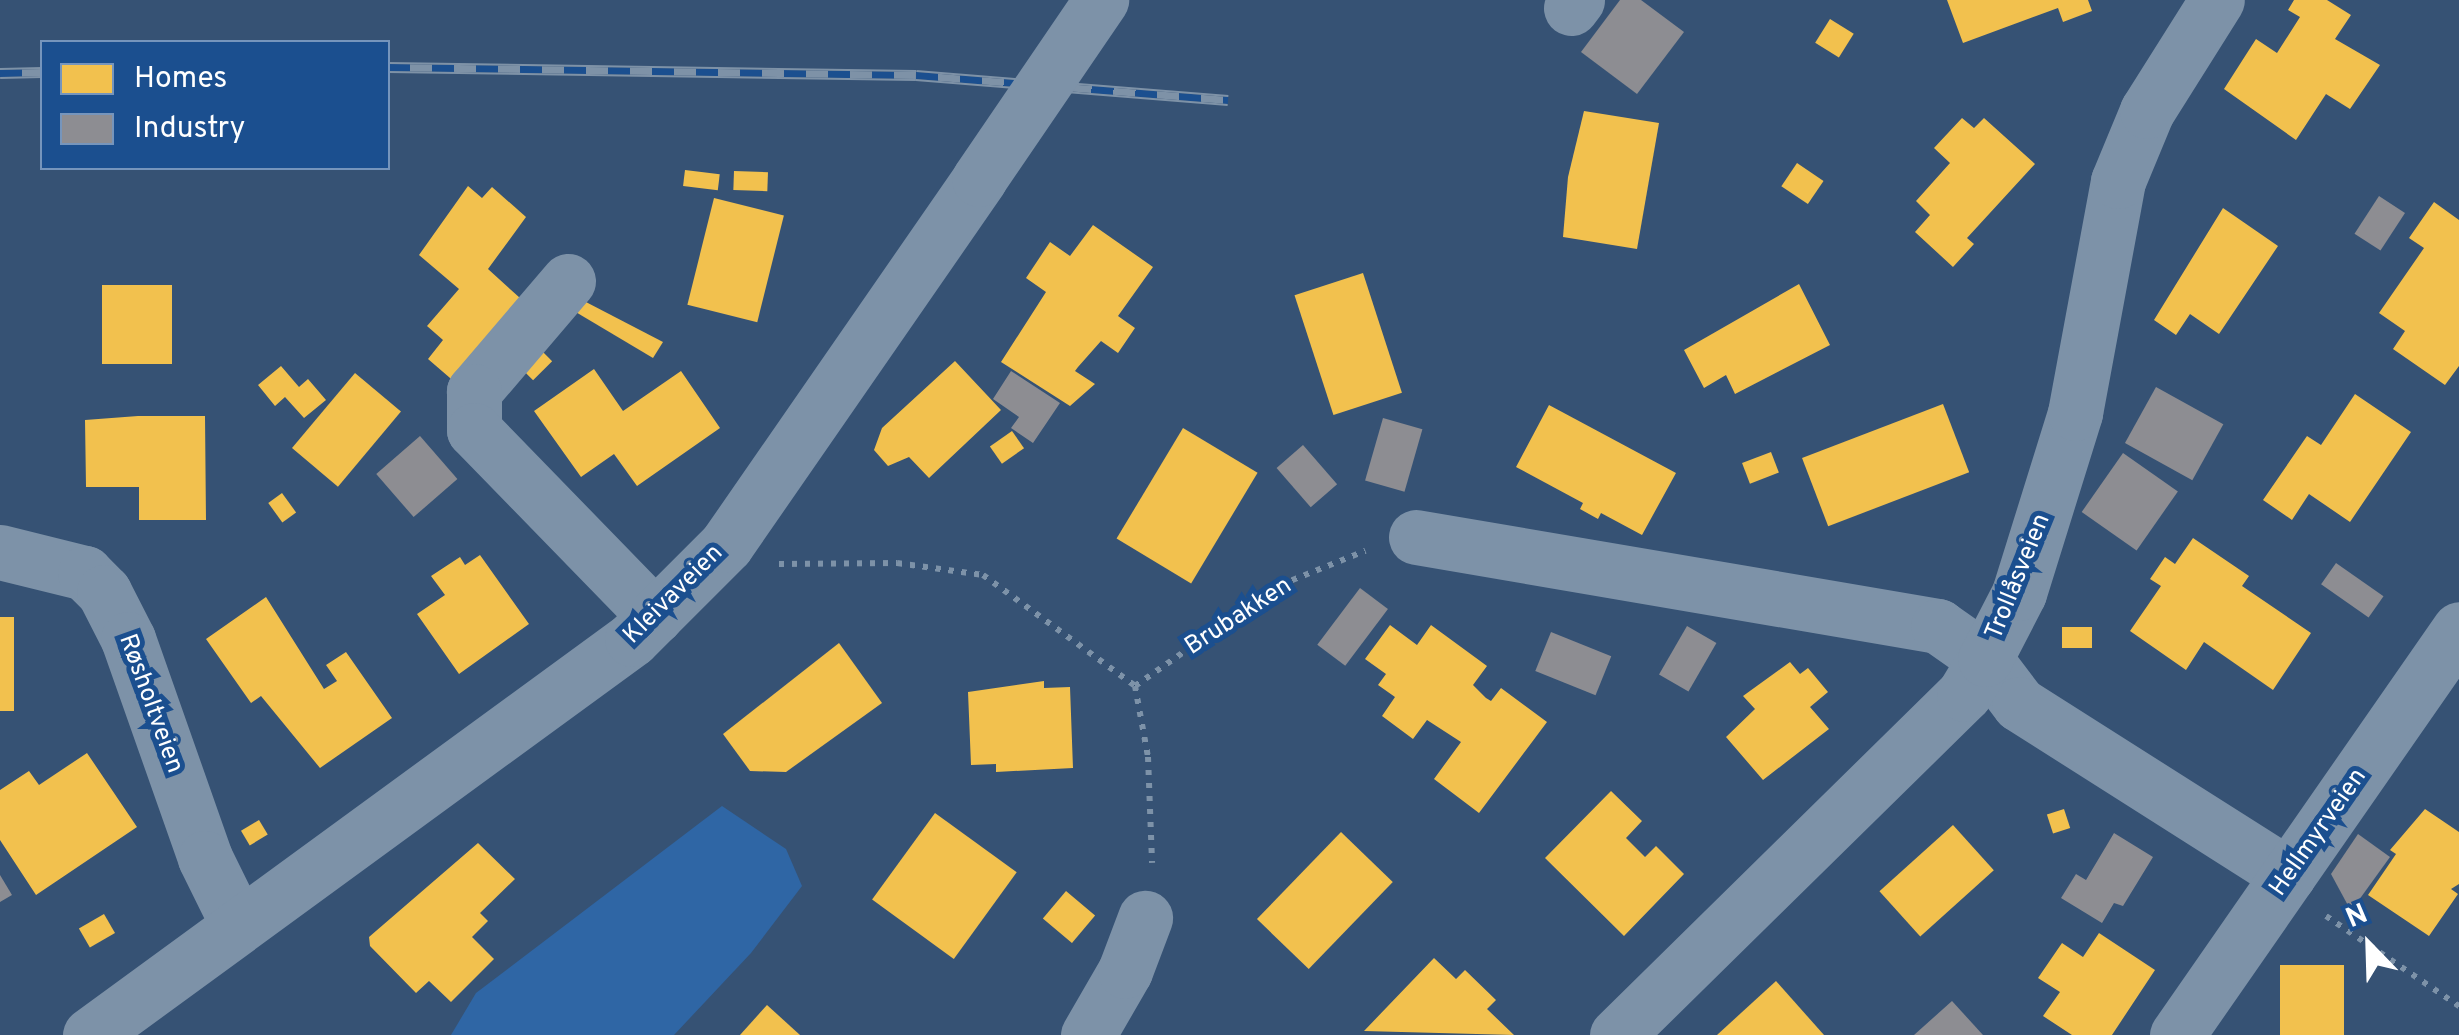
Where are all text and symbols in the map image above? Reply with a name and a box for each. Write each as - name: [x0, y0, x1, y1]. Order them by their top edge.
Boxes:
- legend: [40, 40, 390, 170]
- text: Homes: [134, 61, 227, 98]
- text: Industry: [134, 111, 245, 148]
- street label: Trollåsveien: [1980, 510, 2058, 644]
- street label: Kleivaveien: [618, 539, 730, 651]
- street label: Brubakken: [1180, 571, 1298, 663]
- street label: Røsholtveien: [111, 630, 189, 778]
- street label: Hellmyrveien: [2264, 763, 2374, 903]
- north arrow: [2319, 895, 2419, 995]
- text: N: [2341, 897, 2374, 938]

